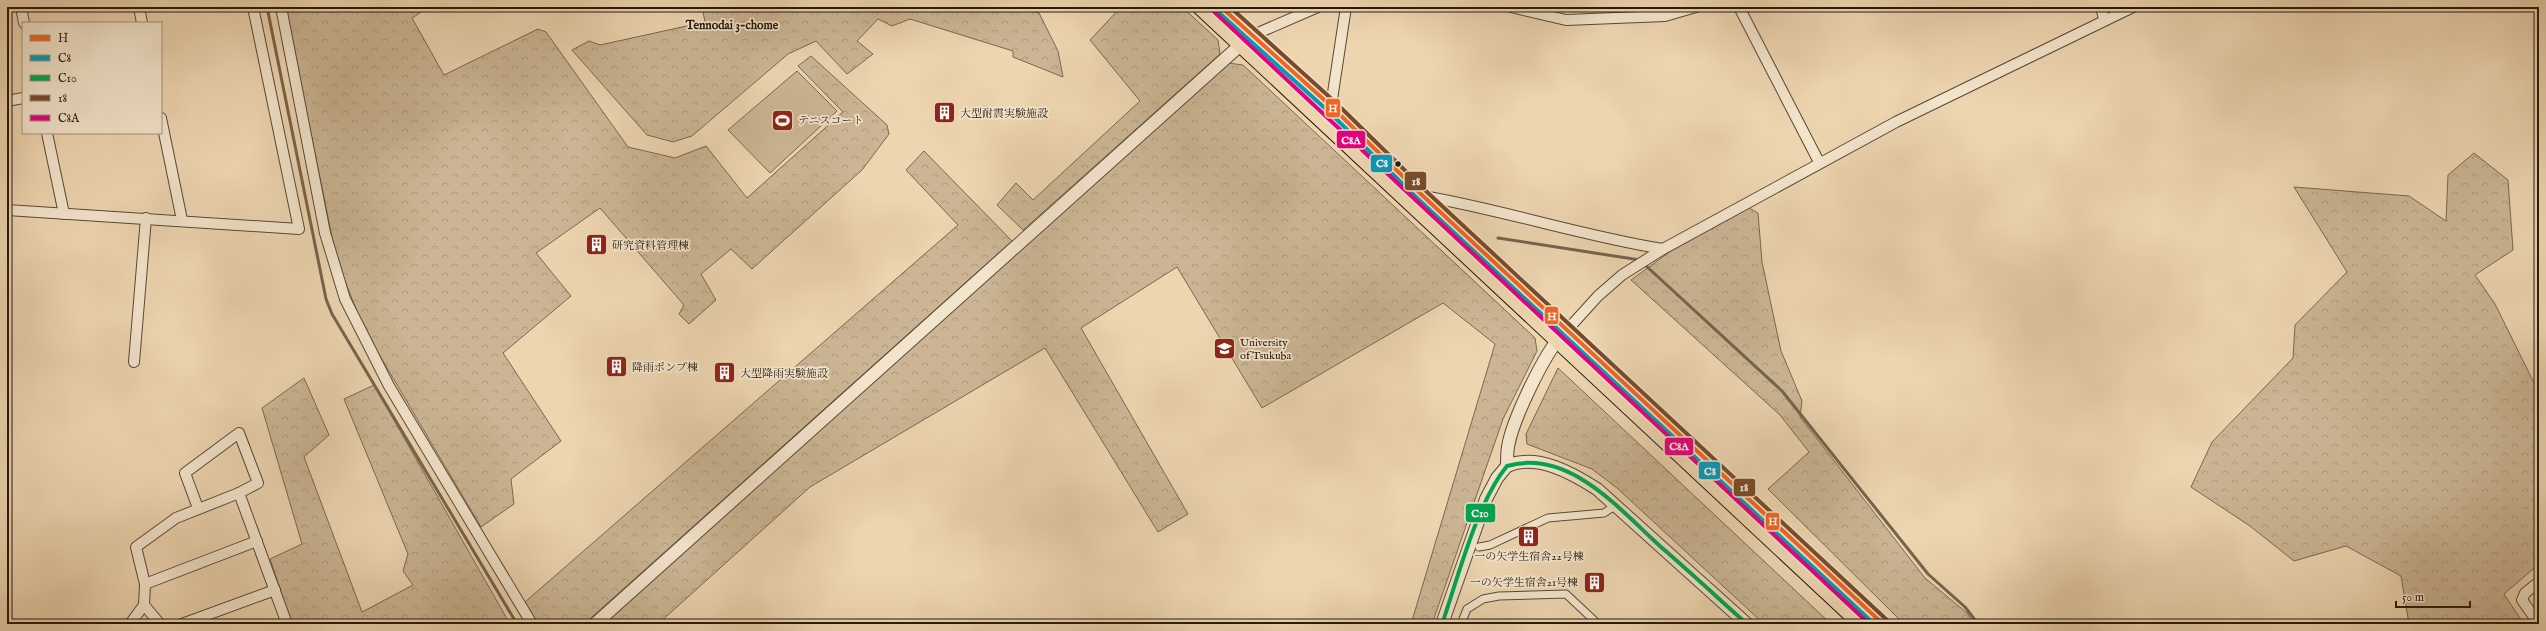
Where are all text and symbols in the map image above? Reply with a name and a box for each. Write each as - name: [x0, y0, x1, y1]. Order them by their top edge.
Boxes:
- district label: Tennodai 3-chome: [685, 18, 779, 33]
- legend: [22, 22, 162, 134]
- text: H: [58, 31, 68, 46]
- text: C8: [58, 51, 72, 66]
- text: C10: [58, 71, 77, 86]
- text: 18: [58, 91, 67, 106]
- line badge: H: [1325, 98, 1341, 118]
- building icon: 大型耐震実験施設: [932, 100, 958, 126]
- text: H: [1328, 102, 1338, 116]
- sports icon: テニスコート: [770, 107, 796, 133]
- place label: 大型耐震実験施設: [960, 107, 1048, 121]
- text: C8A: [58, 111, 80, 126]
- place label: テニスコート: [798, 114, 864, 128]
- line badge: C8A: [1336, 130, 1366, 149]
- text: C8A: [1341, 134, 1361, 148]
- line badge: C8: [1370, 154, 1393, 173]
- text: C8: [1376, 157, 1388, 171]
- unlabelled marker: [1393, 159, 1403, 169]
- line badge: 18: [1404, 171, 1427, 191]
- text: 18: [1412, 175, 1420, 189]
- building icon: 研究資料管理棟: [583, 232, 609, 258]
- place label: 研究資料管理棟: [612, 239, 689, 253]
- line badge: H: [1544, 306, 1559, 325]
- text: H: [1547, 310, 1557, 324]
- school or university icon: University of Tsukuba: [1212, 335, 1238, 361]
- place label: University of Tsukuba: [1240, 336, 1292, 363]
- building icon: 降雨ポンプ棟: [604, 354, 630, 380]
- building icon: 大型降雨実験施設: [712, 360, 738, 386]
- place label: 降雨ポンプ棟: [632, 361, 698, 375]
- place label: 大型降雨実験施設: [740, 367, 828, 381]
- line badge: C8A: [1664, 437, 1694, 456]
- text: C8A: [1669, 440, 1689, 454]
- line badge: C8: [1698, 461, 1721, 480]
- text: C8: [1704, 465, 1716, 479]
- line badge: 18: [1733, 478, 1756, 497]
- text: 18: [1740, 481, 1748, 495]
- line badge: C10: [1465, 503, 1496, 523]
- text: C10: [1471, 507, 1489, 521]
- line badge: H: [1765, 512, 1780, 531]
- text: H: [1768, 515, 1778, 529]
- building icon: 一の矢学生宿舎22号棟: [1516, 523, 1542, 549]
- place label: 一の矢学生宿舎22号棟: [1474, 550, 1584, 564]
- building icon: 一の矢学生宿舎21号棟: [1581, 569, 1607, 595]
- place label: 一の矢学生宿舎21号棟: [1470, 576, 1578, 590]
- scale bar: [2396, 583, 2470, 609]
- text: 50 m: [2402, 590, 2424, 605]

